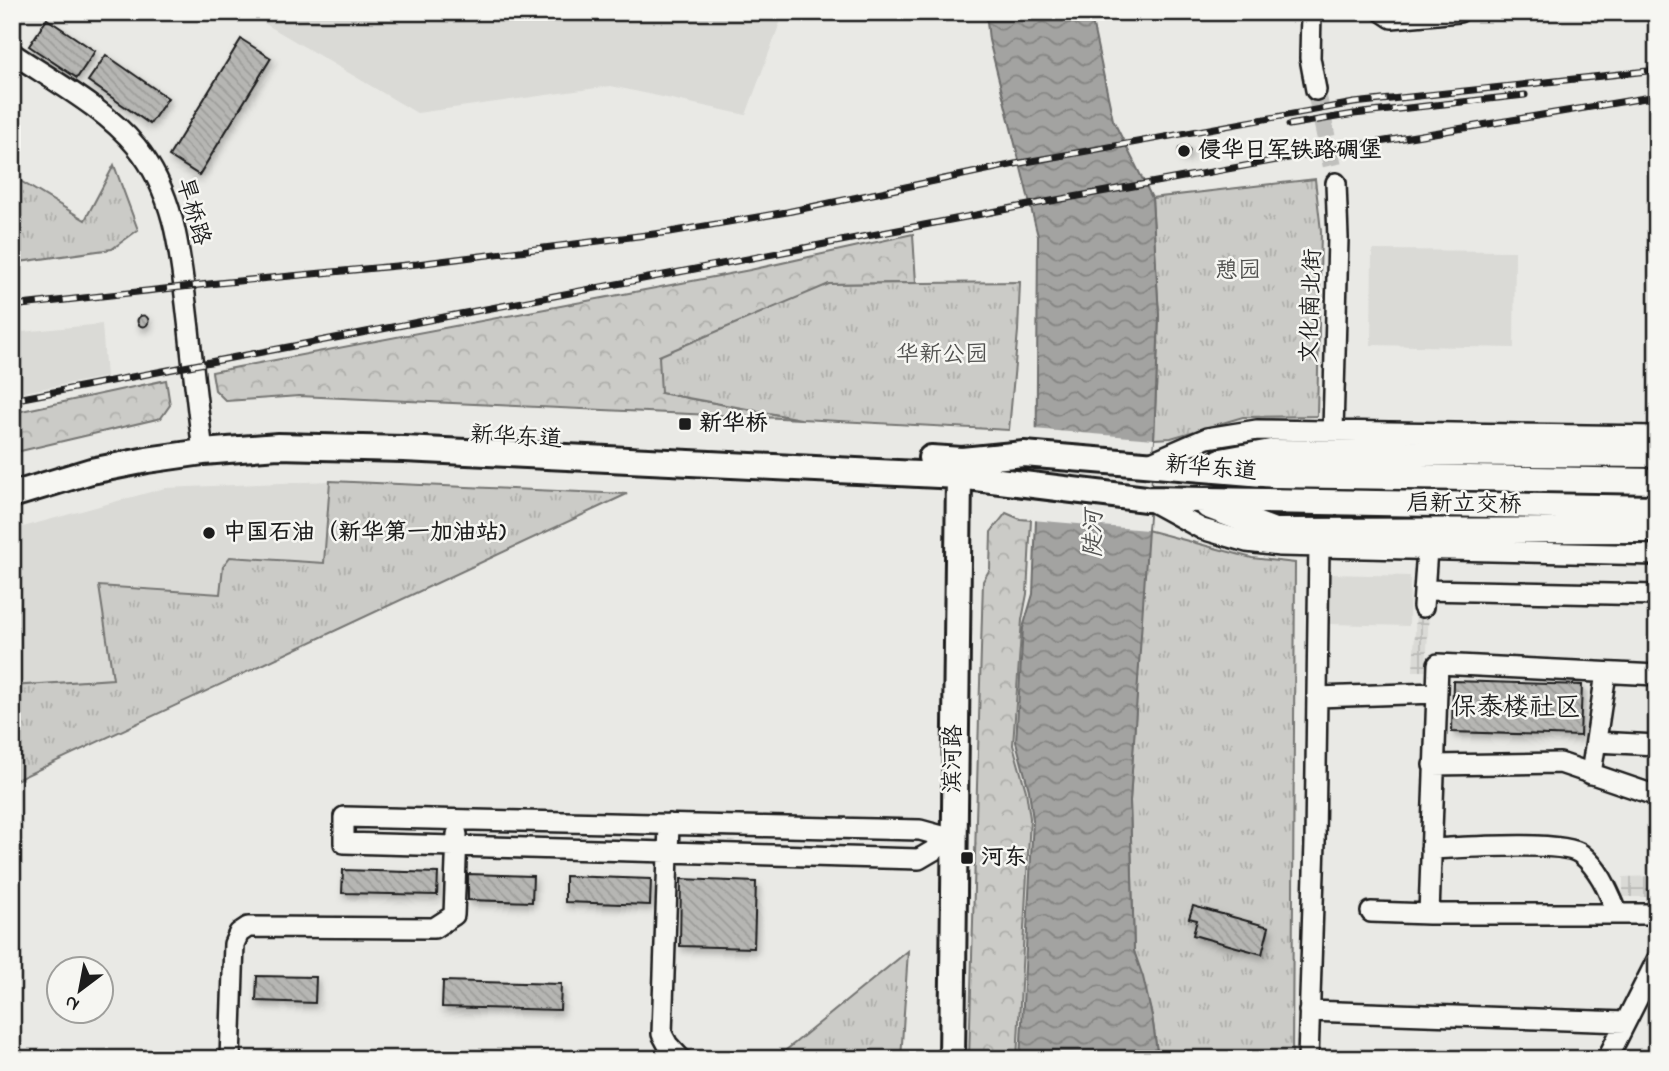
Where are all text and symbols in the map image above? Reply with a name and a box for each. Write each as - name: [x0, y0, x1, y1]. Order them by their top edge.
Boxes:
- place label: 侵华日军铁路碉堡: [1198, 135, 1382, 168]
- marker: 侵华日军铁路碉堡: [1176, 143, 1192, 159]
- street label: 旱桥路: [167, 174, 217, 250]
- street label: 文化南北街: [1294, 248, 1330, 364]
- park label: 憩园: [1215, 255, 1261, 288]
- park label: 华新公园: [896, 339, 988, 372]
- place label: 新华桥: [699, 408, 768, 441]
- marker: 新华桥: [677, 416, 693, 432]
- street label: 新华东道: [469, 419, 563, 457]
- street label: 新华东道: [1164, 449, 1258, 489]
- street label: 启新立交桥: [1406, 487, 1522, 523]
- water label: 陡河: [1077, 506, 1113, 558]
- place label: 中国石油（新华第一加油站): [223, 517, 506, 550]
- marker: 中国石油（新华第一加油站): [201, 525, 217, 541]
- district label: 保泰楼社区: [1451, 690, 1581, 728]
- street label: 滨河路: [937, 724, 971, 794]
- place label: 河东: [981, 842, 1027, 875]
- marker: 河东: [959, 850, 975, 866]
- north arrow: [46, 956, 116, 1026]
- text: N: [60, 987, 85, 1017]

